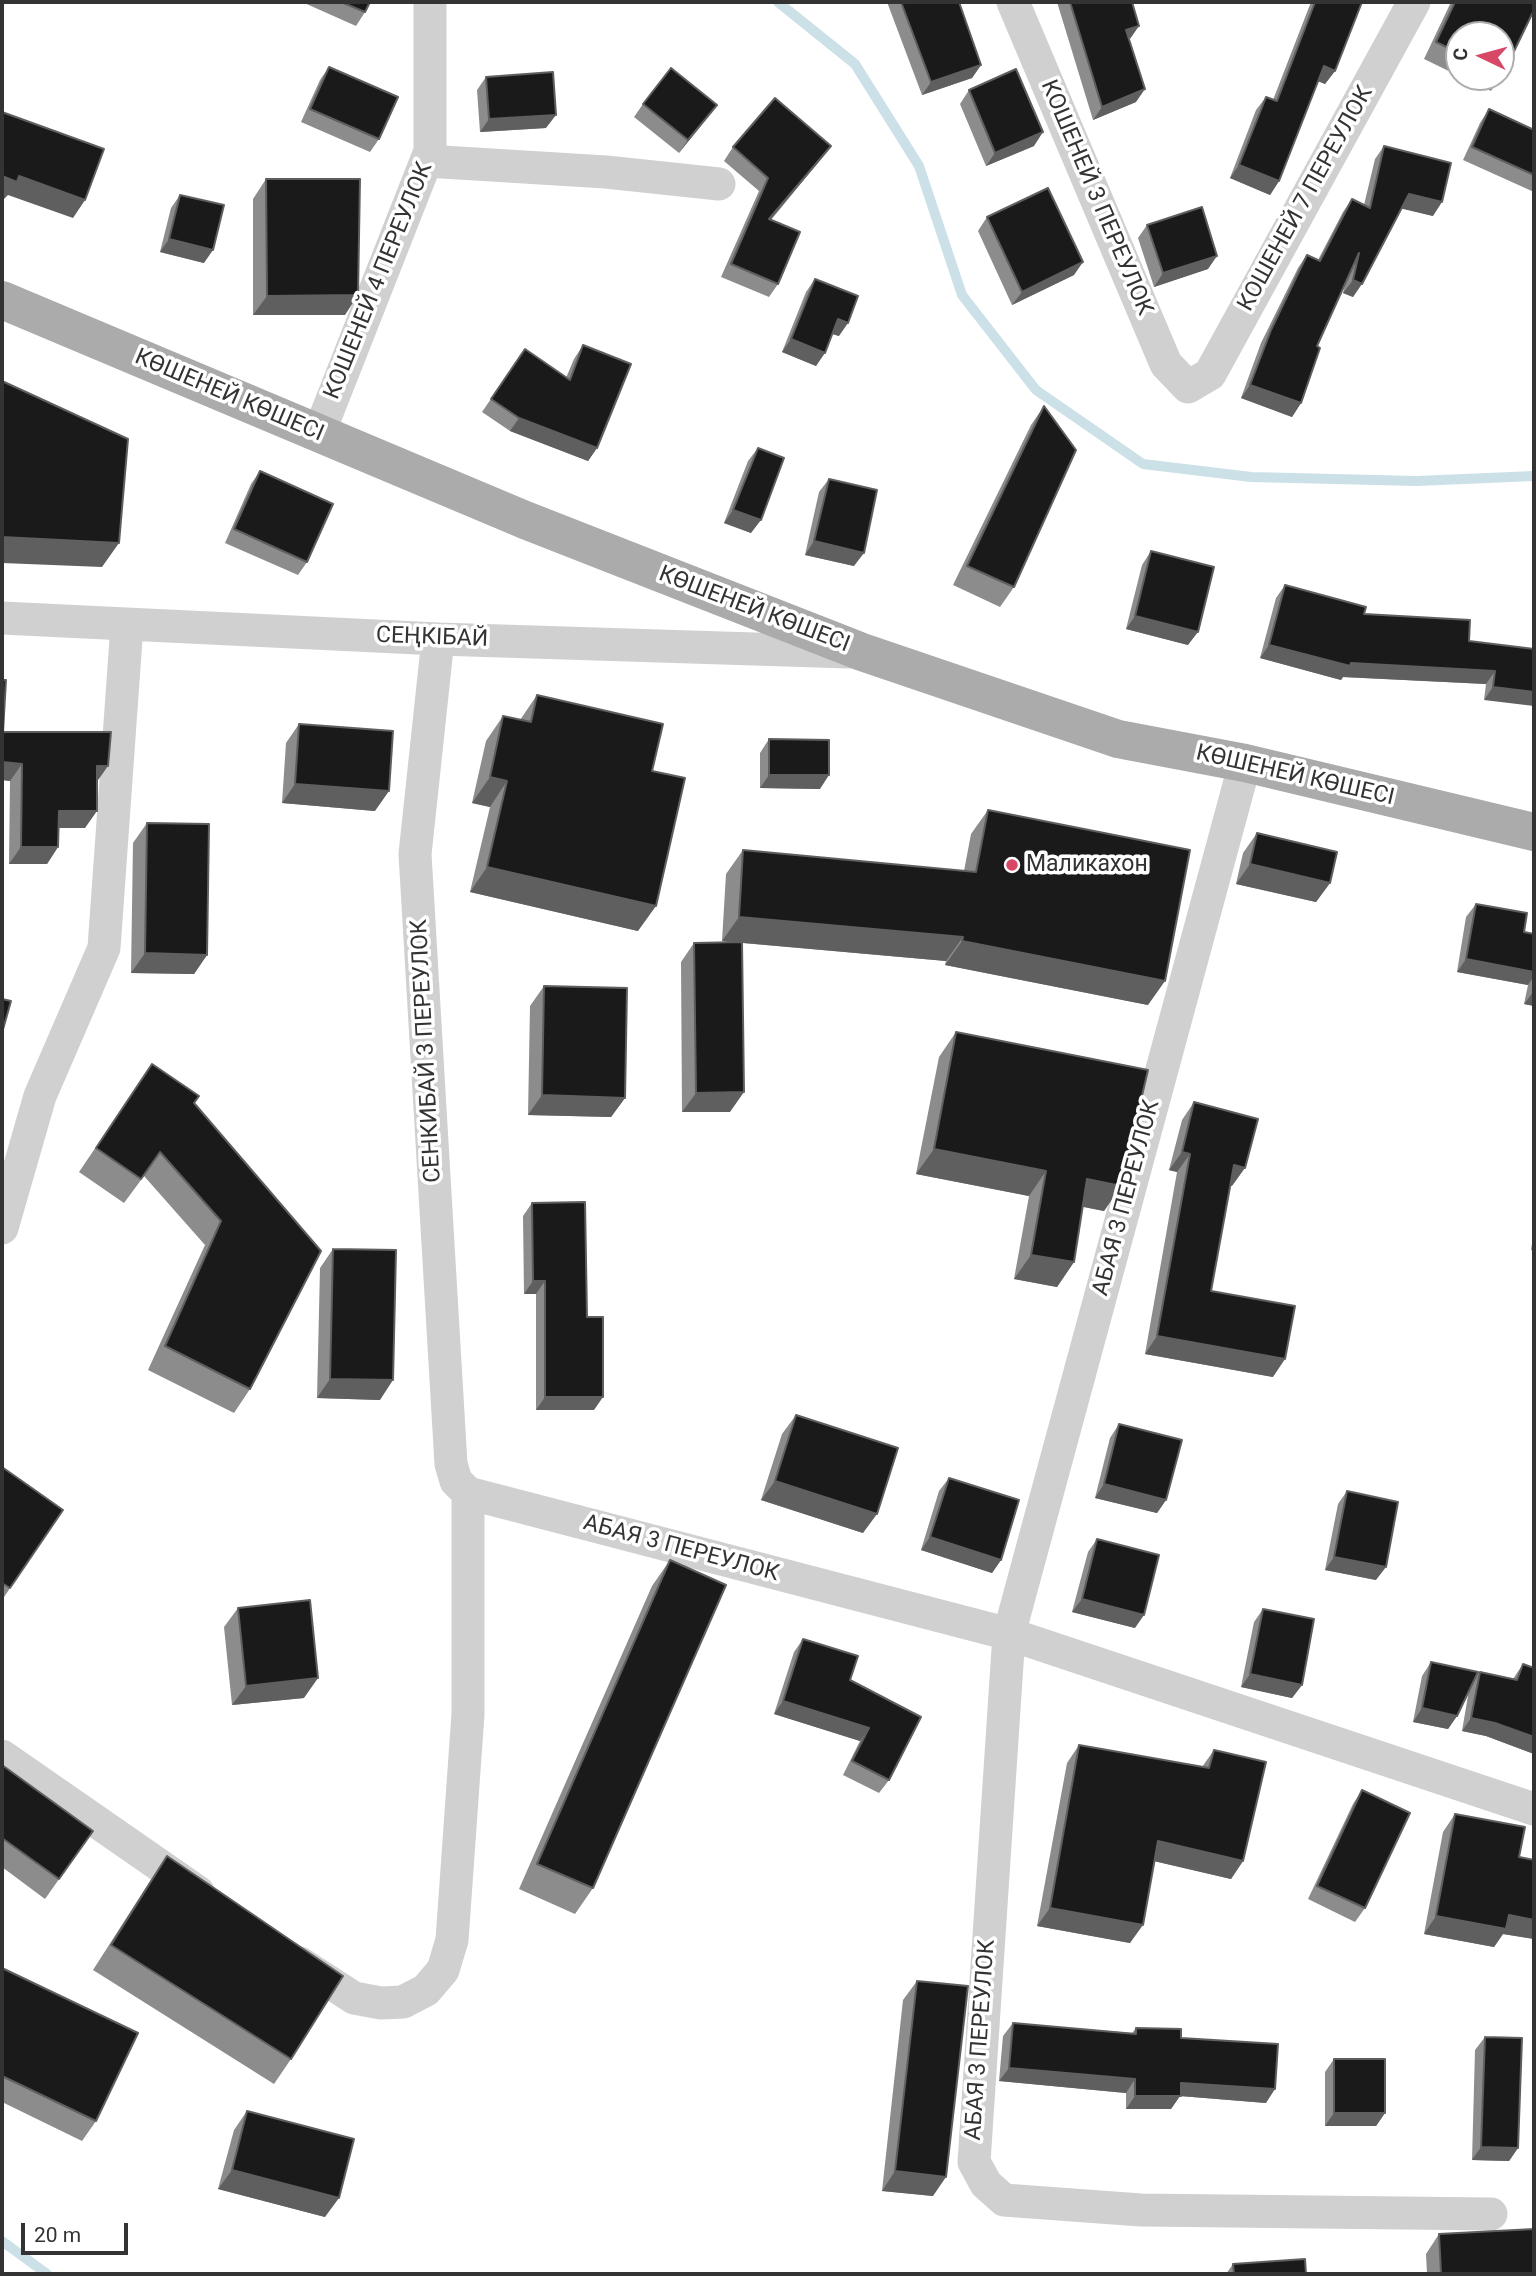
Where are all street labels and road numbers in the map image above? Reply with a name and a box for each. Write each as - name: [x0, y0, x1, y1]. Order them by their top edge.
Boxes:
- street label: КОШЕНЕЙ 3 ПЕРЕУЛОК: [1034, 76, 1158, 320]
- street label: КОШЕНЕЙ 7 ПЕРЕУЛОК: [1233, 82, 1379, 316]
- street label: КОШЕНЕЙ 4 ПЕРЕУЛОК: [319, 159, 439, 403]
- street label: КӨШЕНЕЙ КӨШЕСІ: [130, 344, 328, 448]
- street label: КӨШЕНЕЙ КӨШЕСІ: [655, 561, 853, 659]
- street label: СЕҢКІБАЙ: [375, 622, 489, 654]
- street label: КӨШЕНЕЙ КӨШЕСІ: [1193, 740, 1397, 812]
- street label: СЕНКИБАЙ 3 ПЕРЕУЛОК: [406, 919, 448, 1183]
- street label: АБАЯ 3 ПЕРЕУЛОК: [1088, 1097, 1166, 1299]
- street label: АБАЯ 3 ПЕРЕУЛОК: [580, 1510, 782, 1588]
- street label: АБАЯ 3 ПЕРЕУЛОК: [960, 1939, 1002, 2141]

